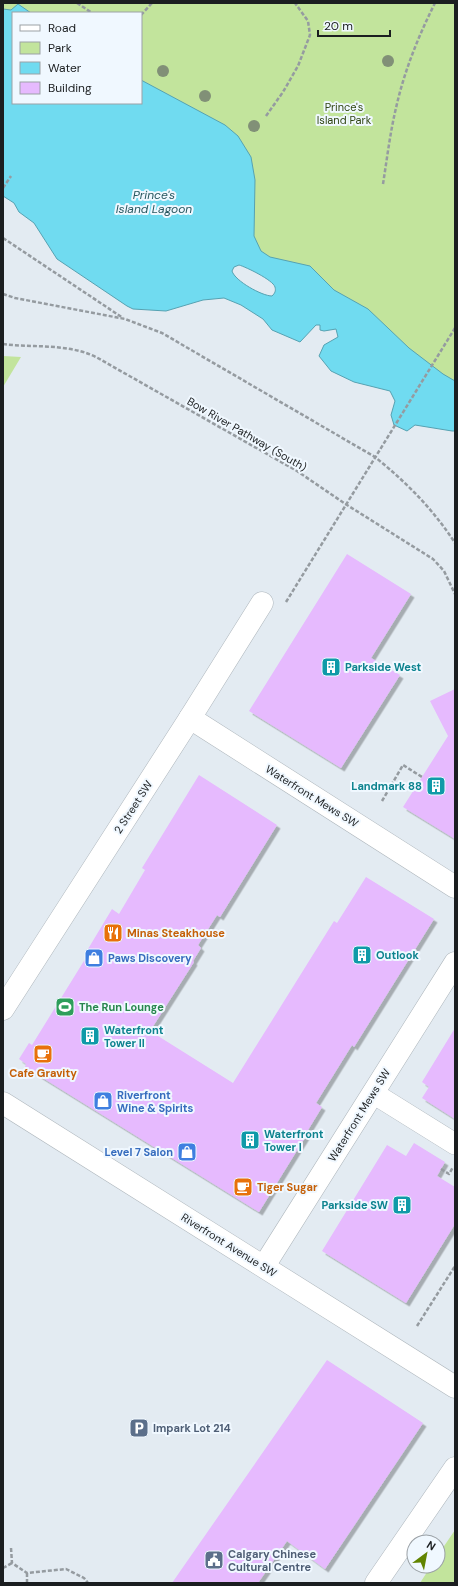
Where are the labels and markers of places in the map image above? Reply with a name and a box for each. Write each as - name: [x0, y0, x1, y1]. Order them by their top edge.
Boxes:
- building icon: Parkside West: [320, 656, 342, 678]
- place label: Parkside West: [345, 660, 422, 674]
- building icon: Landmark 88: [425, 775, 447, 797]
- place label: Landmark 88: [351, 779, 422, 793]
- restaurant icon: Minas Steakhouse: [102, 922, 124, 944]
- place label: Minas Steakhouse: [127, 926, 225, 940]
- building icon: Outlook: [351, 944, 373, 966]
- shop icon: Paws Discovery: [83, 947, 105, 969]
- place label: Outlook: [376, 948, 420, 962]
- place label: Paws Discovery: [108, 951, 192, 965]
- sports icon: The Run Lounge: [54, 996, 76, 1018]
- place label: The Run Lounge: [79, 1000, 164, 1014]
- place label: Waterfront Tower II: [104, 1023, 164, 1050]
- building icon: Waterfront Tower II: [79, 1025, 101, 1047]
- cafe icon: Cafe Gravity: [32, 1043, 54, 1065]
- place label: Cafe Gravity: [9, 1066, 77, 1080]
- place label: Riverfront Wine & Spirits: [117, 1088, 194, 1115]
- shop icon: Riverfront Wine & Spirits: [92, 1090, 114, 1112]
- place label: Waterfront Tower I: [264, 1127, 324, 1154]
- building icon: Waterfront Tower I: [239, 1129, 261, 1151]
- shop icon: Level 7 Salon: [176, 1141, 198, 1163]
- place label: Level 7 Salon: [105, 1145, 173, 1159]
- cafe icon: Tiger Sugar: [232, 1176, 254, 1198]
- place label: Tiger Sugar: [257, 1180, 318, 1194]
- building icon: Parkside SW: [391, 1194, 413, 1216]
- place label: Parkside SW: [322, 1198, 388, 1212]
- parking icon: Impark Lot 214: [128, 1417, 150, 1439]
- place label: Impark Lot 214: [153, 1421, 231, 1435]
- place label: Calgary Chinese Cultural Centre: [228, 1547, 316, 1574]
- public building icon: Calgary Chinese Cultural Centre: [203, 1549, 225, 1571]

